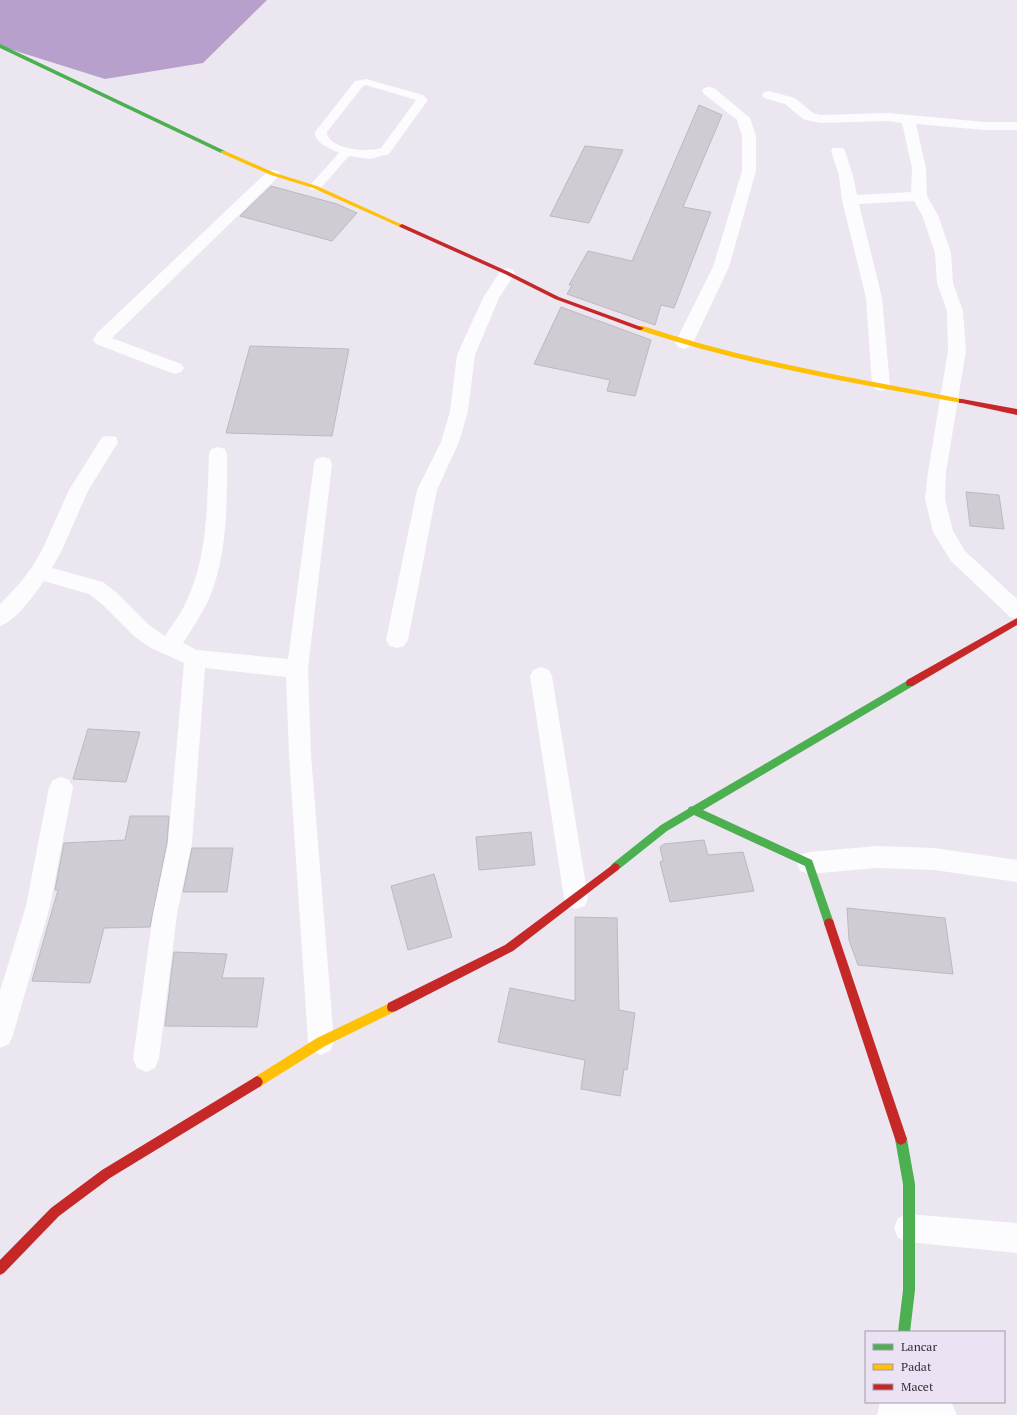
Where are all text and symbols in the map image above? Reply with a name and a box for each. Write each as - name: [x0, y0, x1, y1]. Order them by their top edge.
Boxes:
- legend: [865, 1331, 1005, 1403]
- text: Lancar: [901, 1339, 937, 1354]
- text: Padat: [901, 1359, 932, 1374]
- text: Macet: [901, 1379, 934, 1394]

